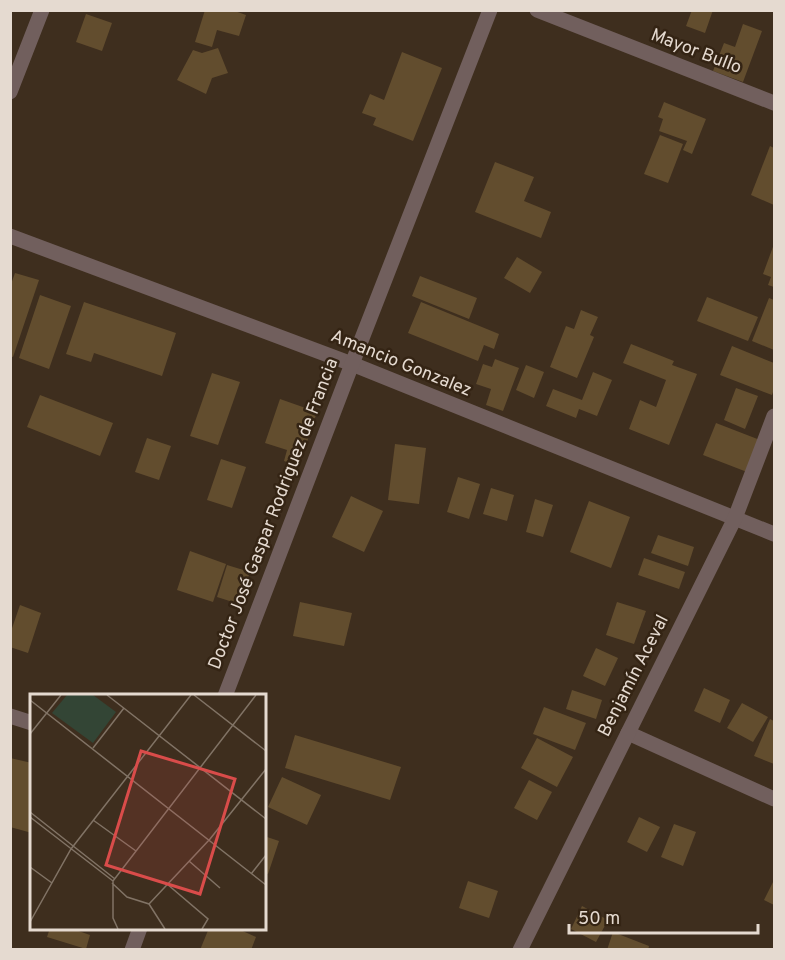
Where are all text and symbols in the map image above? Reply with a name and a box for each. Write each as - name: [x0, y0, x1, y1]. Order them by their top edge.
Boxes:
- street label: Mayor Bullo: [647, 24, 745, 80]
- street label: Amancio Gonzalez: [327, 325, 475, 403]
- street label: Doctor José Gaspar Rodriguez de Francia: [204, 355, 344, 673]
- street label: Benjamín Aceval: [593, 611, 675, 741]
- inset map: [30, 694, 266, 930]
- scale bar: [569, 897, 758, 935]
- text: 50 m: [578, 908, 620, 931]

